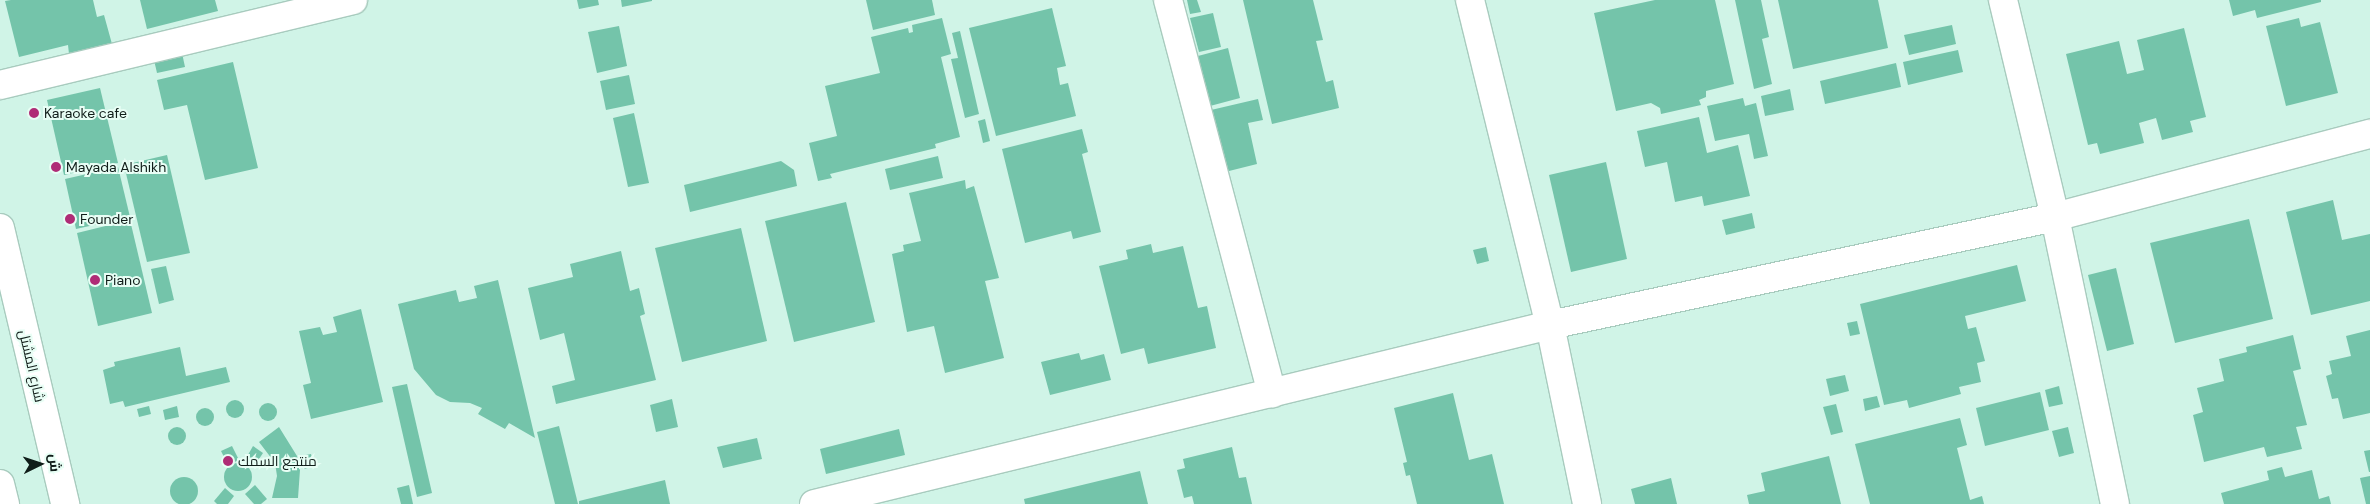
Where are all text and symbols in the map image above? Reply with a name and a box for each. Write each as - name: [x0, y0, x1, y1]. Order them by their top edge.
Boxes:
- place label: Karaoke cafe: [44, 105, 127, 121]
- marker: Karaoke cafe: [28, 107, 40, 119]
- place label: Mayada Alshikh: [66, 159, 166, 175]
- marker: Mayada Alshikh: [50, 161, 62, 173]
- place label: Founder: [80, 211, 133, 227]
- marker: Founder: [64, 213, 76, 225]
- place label: Piano: [105, 272, 140, 288]
- marker: Piano: [89, 274, 101, 286]
- street label: شارع المشتل: [16, 328, 48, 404]
- north arrow: [15, 439, 65, 489]
- text: ش: [45, 453, 65, 473]
- place label: منتجع السمك: [238, 453, 317, 469]
- marker: منتجع السمك: [222, 455, 234, 467]

